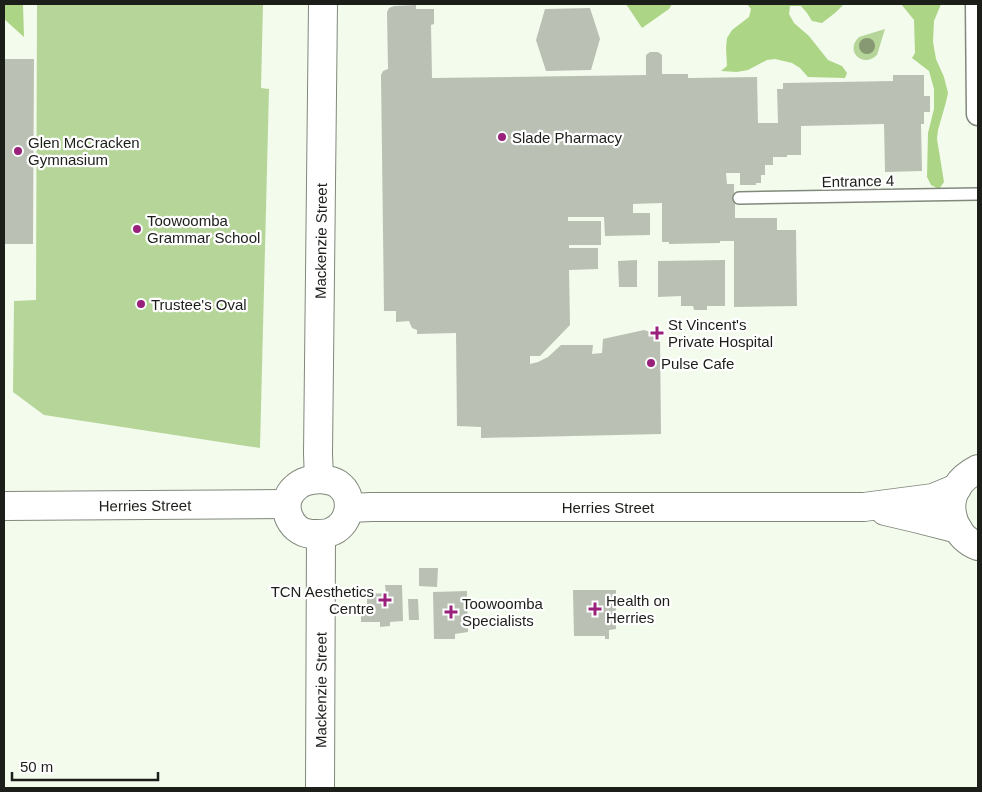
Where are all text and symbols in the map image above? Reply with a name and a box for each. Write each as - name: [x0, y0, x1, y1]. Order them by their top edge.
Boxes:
- place label: Slade Pharmacy: [512, 129, 623, 146]
- marker: Slade Pharmacy: [496, 131, 508, 143]
- place label: Glen McCracken Gymnasium: [28, 134, 140, 168]
- marker: Glen McCracken Gymnasium: [12, 145, 24, 157]
- street label: Entrance 4: [822, 172, 894, 190]
- street label: Mackenzie Street: [311, 182, 330, 299]
- place label: Toowoomba Grammar School: [147, 212, 260, 246]
- marker: Toowoomba Grammar School: [131, 223, 143, 235]
- place label: Trustee's Oval: [151, 296, 247, 313]
- marker: Trustee's Oval: [135, 298, 147, 310]
- place label: St Vincent's Private Hospital: [668, 316, 773, 350]
- marker: St Vincent's Private Hospital: [650, 326, 664, 340]
- place label: Pulse Cafe: [661, 355, 734, 372]
- marker: Pulse Cafe: [645, 357, 657, 369]
- street label: Herries Street: [99, 496, 192, 514]
- street label: Herries Street: [562, 499, 655, 516]
- place label: TCN Aesthetics Centre: [271, 583, 374, 617]
- place label: Health on Herries: [606, 592, 670, 626]
- marker: TCN Aesthetics Centre: [378, 593, 392, 607]
- place label: Toowoomba Specialists: [462, 595, 544, 629]
- marker: Health on Herries: [588, 602, 602, 616]
- marker: Toowoomba Specialists: [444, 605, 458, 619]
- street label: Mackenzie Street: [312, 631, 329, 748]
- scale bar: [12, 750, 159, 782]
- text: 50 m: [20, 758, 53, 775]

